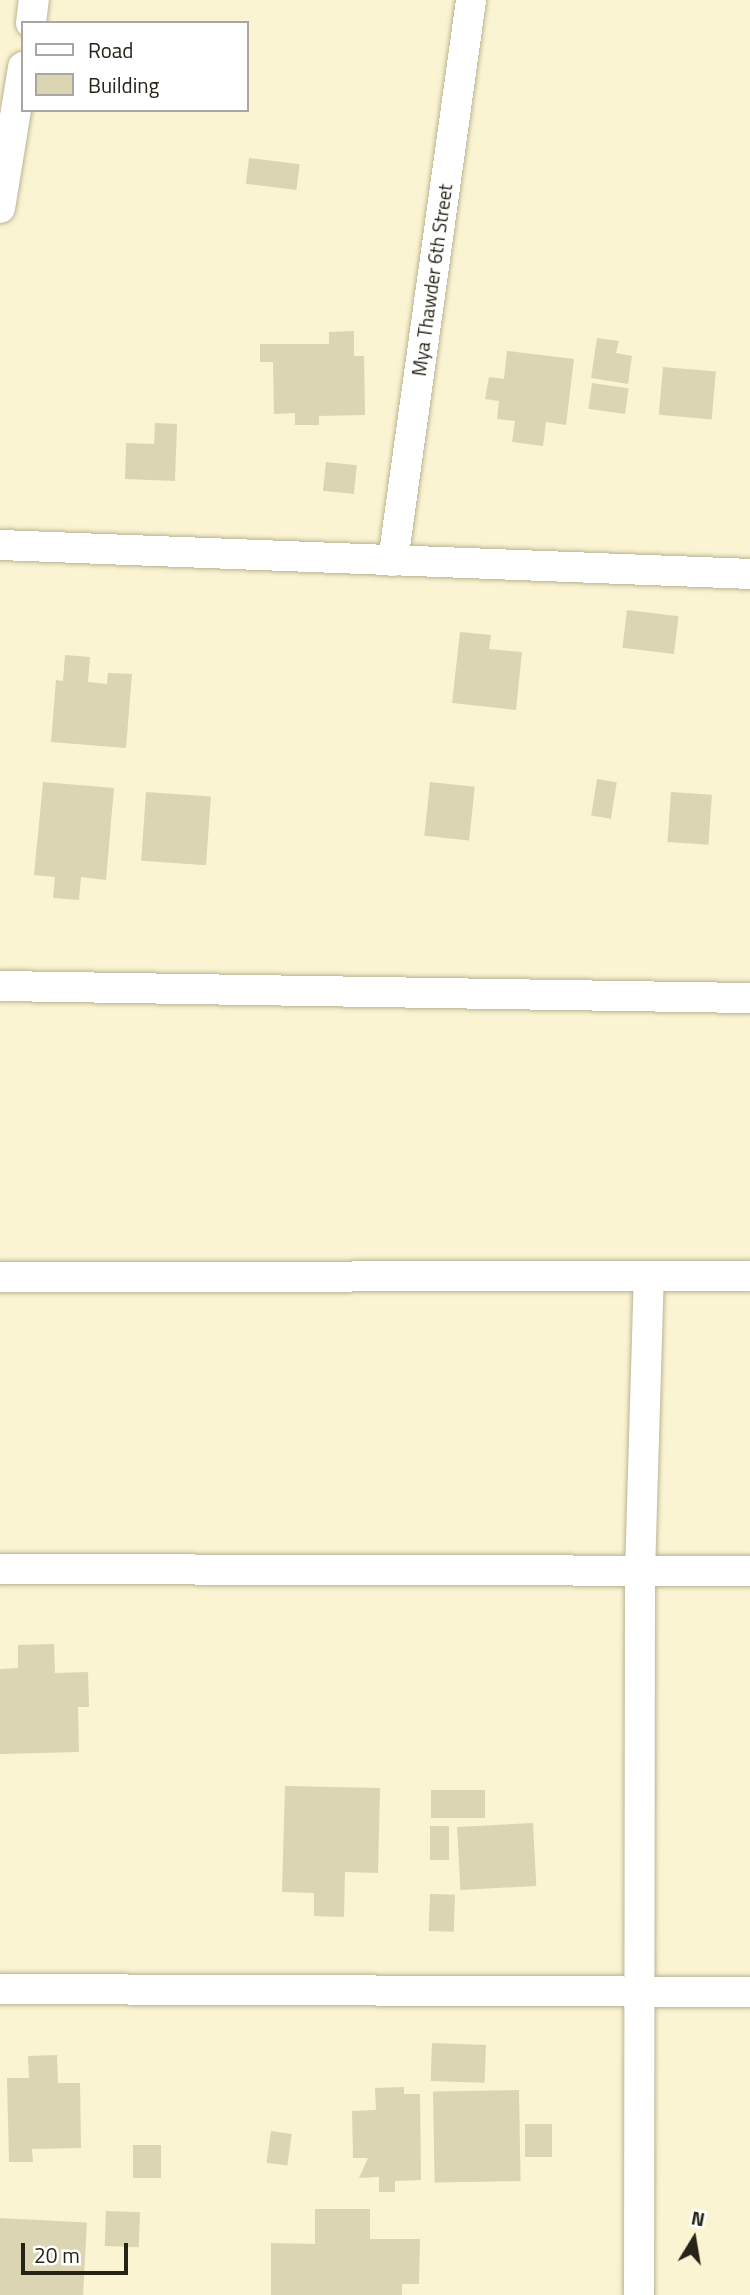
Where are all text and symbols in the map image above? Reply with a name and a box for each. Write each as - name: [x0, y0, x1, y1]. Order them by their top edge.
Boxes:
- legend: [21, 21, 248, 112]
- text: Road: [88, 34, 133, 66]
- text: Building: [88, 69, 159, 101]
- street label: Mya Thawder 6th Street: [407, 182, 457, 378]
- text: N: [689, 2202, 707, 2233]
- north arrow: [659, 2204, 729, 2274]
- scale bar: [24, 2228, 131, 2272]
- text: 20 m: [34, 2239, 80, 2271]

